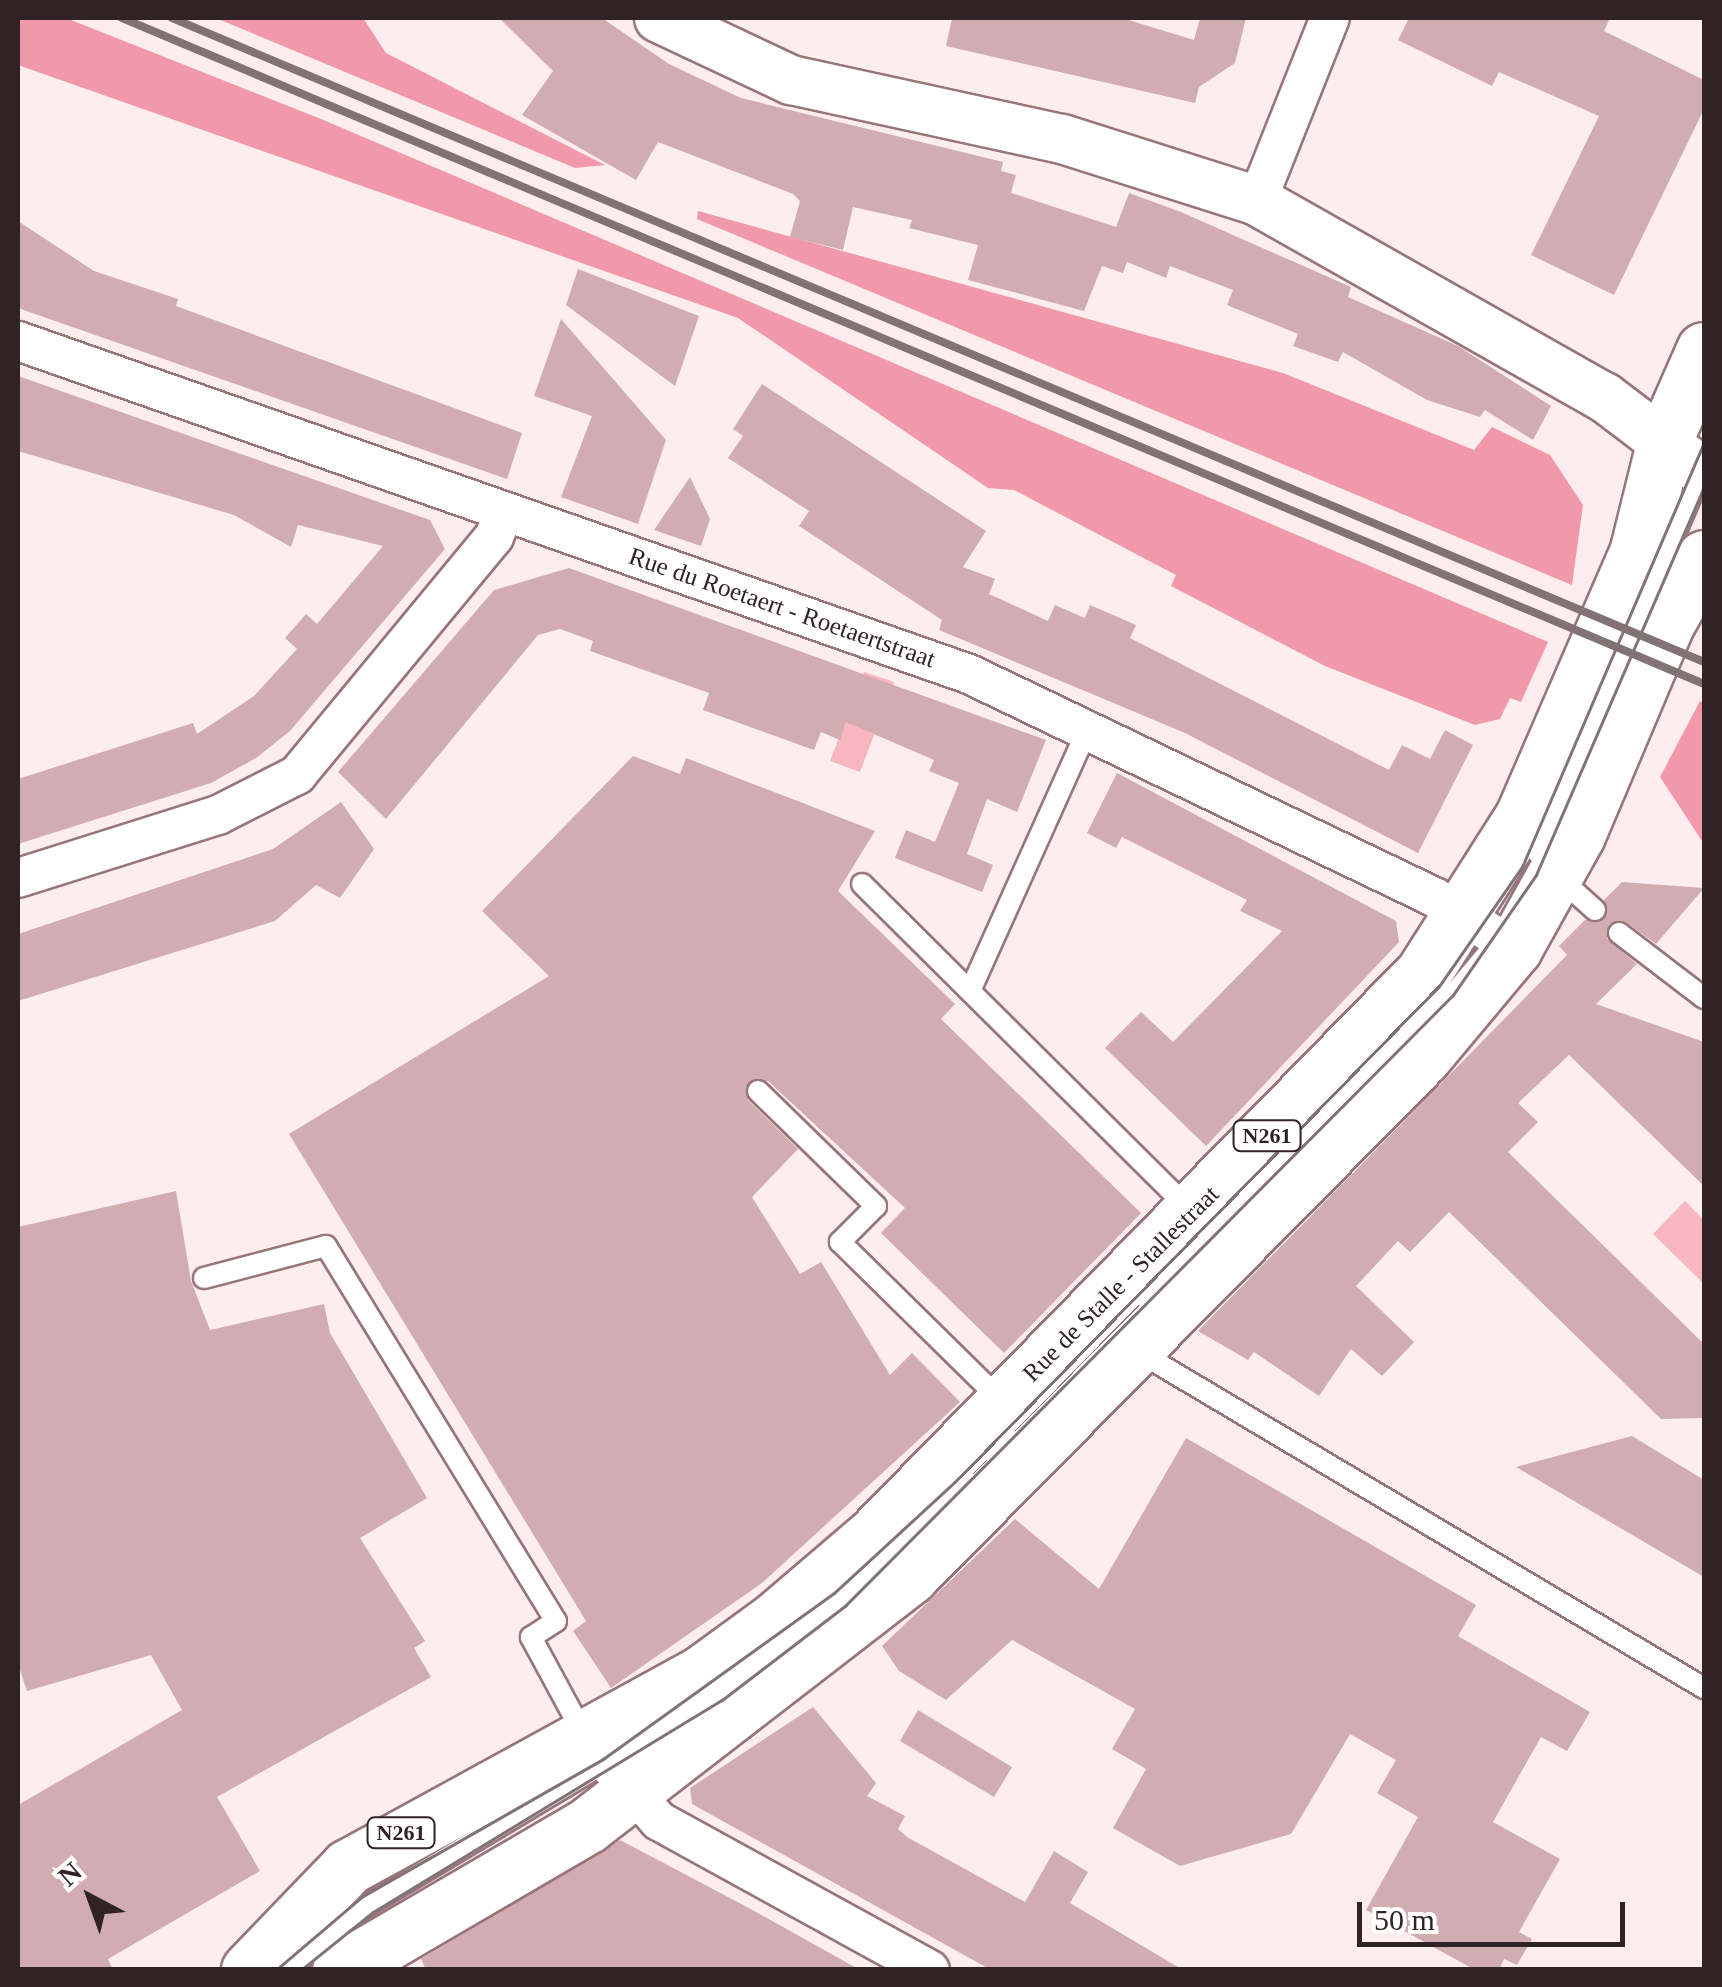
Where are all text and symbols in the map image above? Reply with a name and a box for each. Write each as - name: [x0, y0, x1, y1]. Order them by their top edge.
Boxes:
- street label: Rue du Roetaert - Roetaertstraat: [625, 541, 939, 675]
- road number: N261: [1232, 1119, 1302, 1153]
- street label: Rue de Stalle - Stallestraat: [1017, 1180, 1225, 1388]
- road number: N261: [366, 1816, 436, 1850]
- north arrow: [40, 1847, 140, 1947]
- text: N: [52, 1856, 88, 1892]
- scale bar: [1362, 1882, 1630, 1944]
- text: 50 m: [1374, 1903, 1435, 1936]

